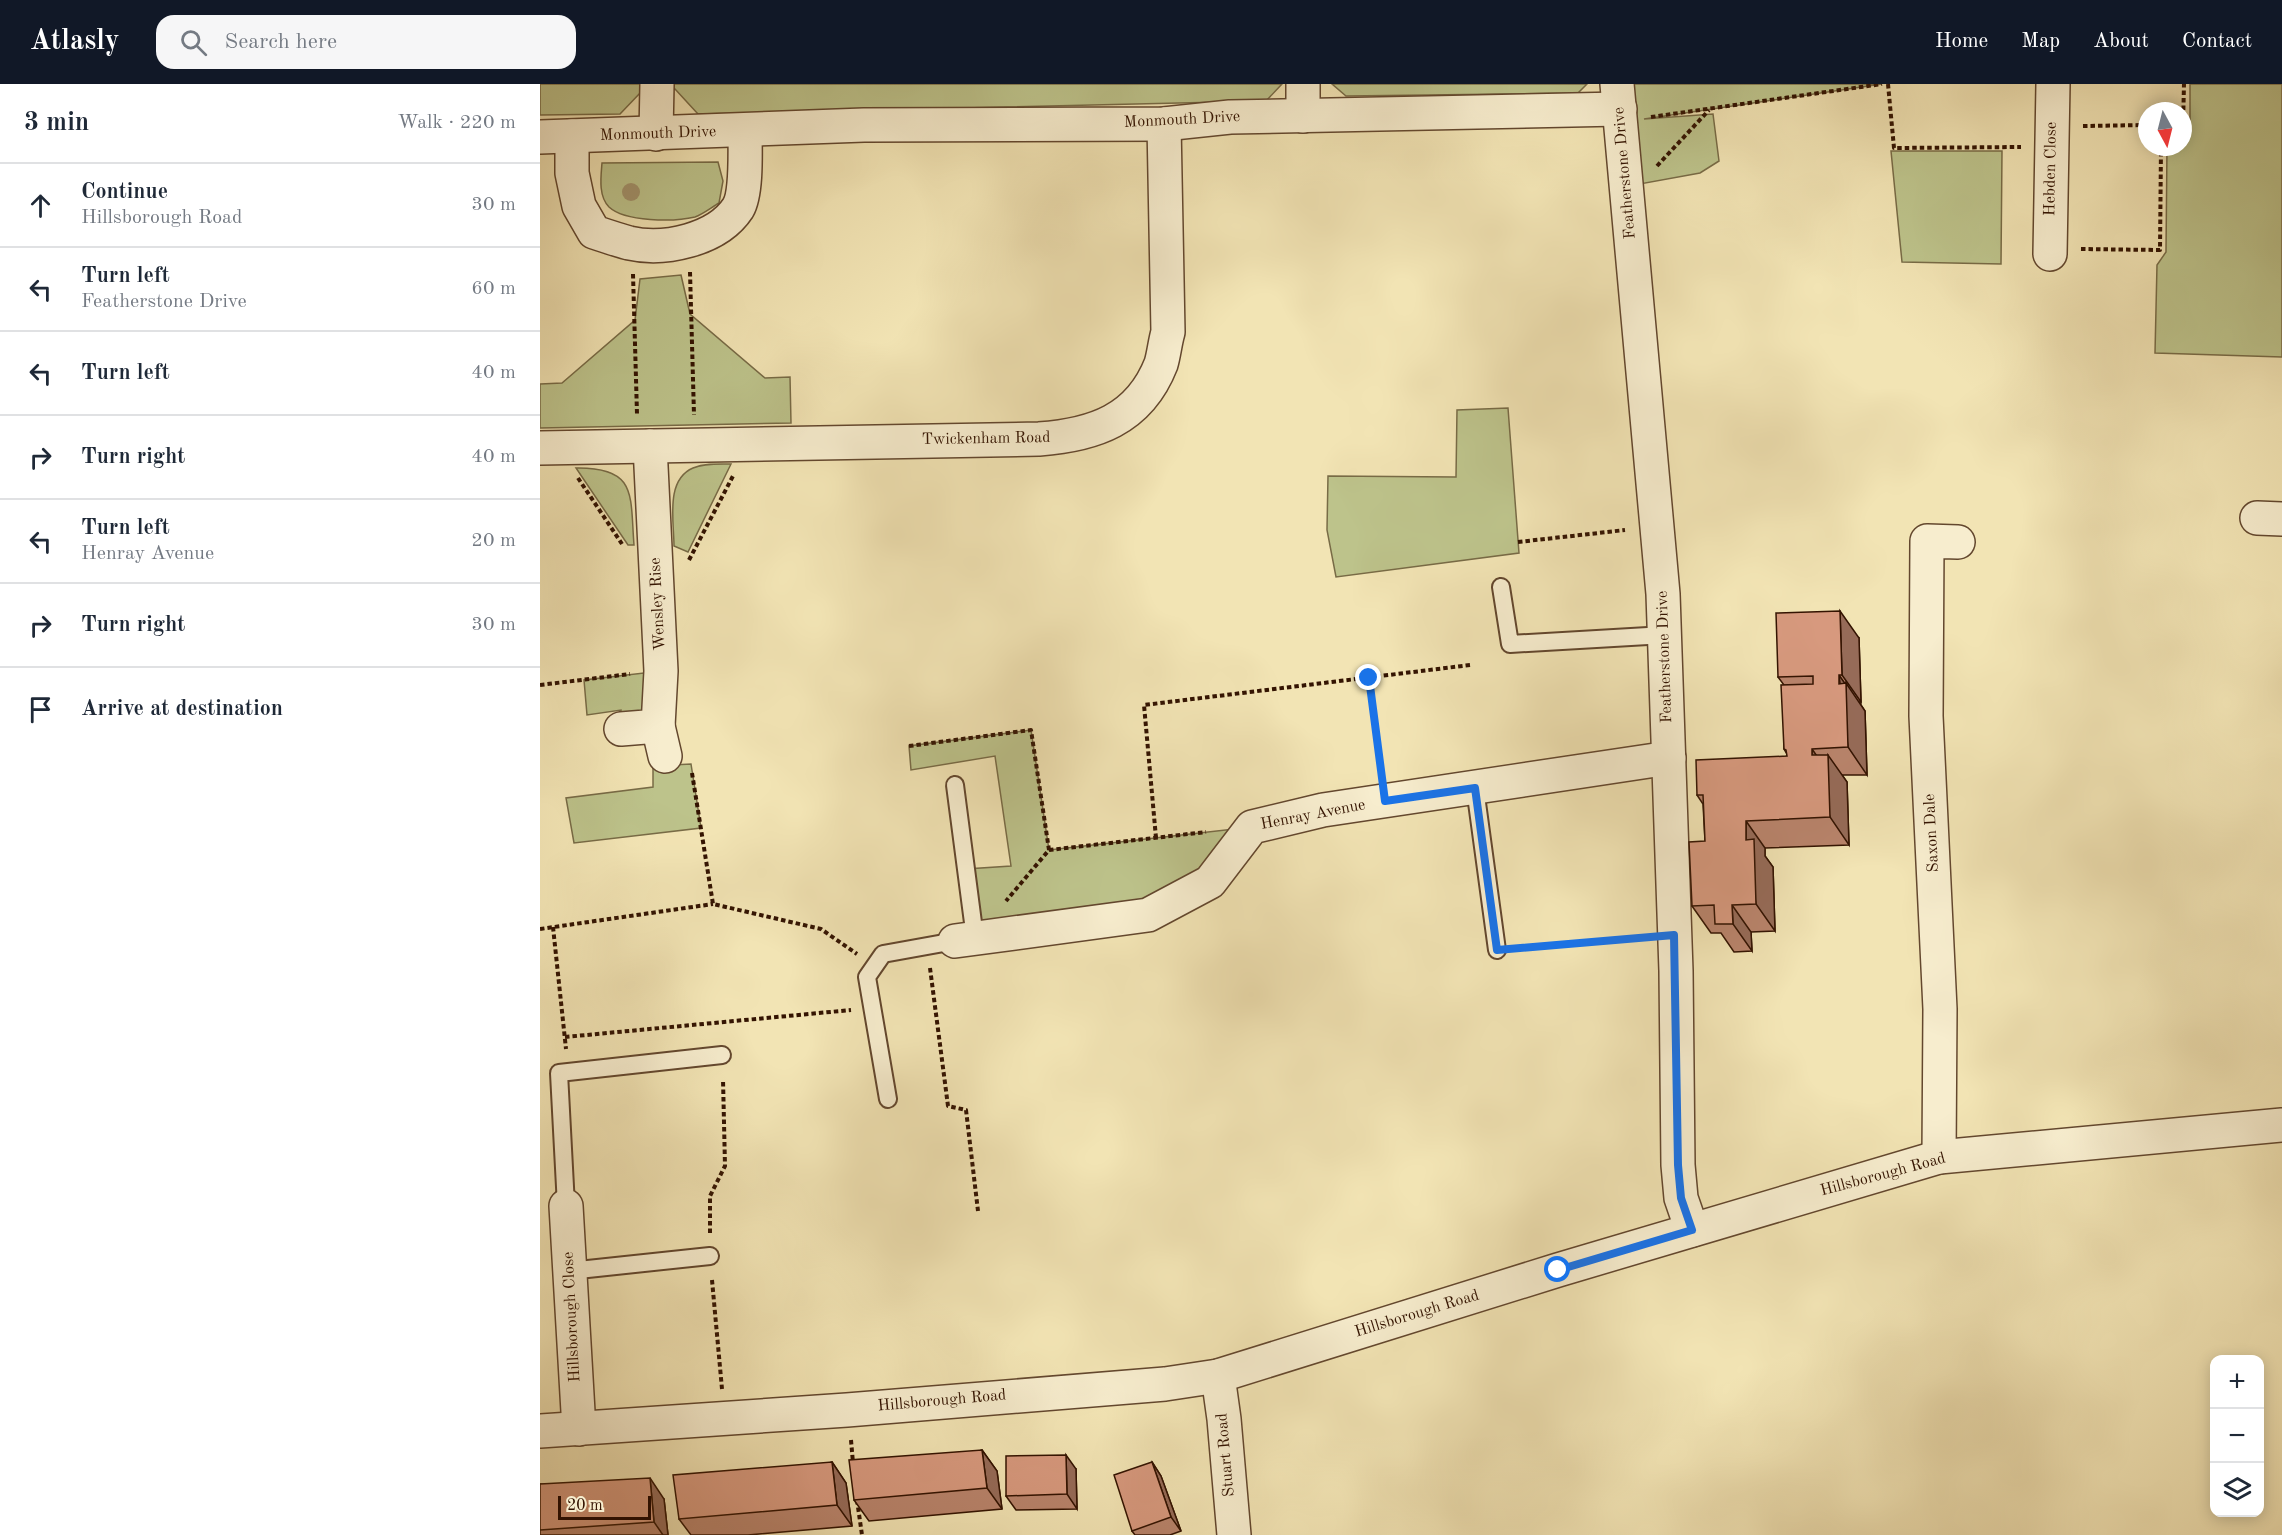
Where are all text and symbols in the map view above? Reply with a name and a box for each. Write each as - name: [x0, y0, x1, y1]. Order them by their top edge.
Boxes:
- search box: [156, 15, 576, 69]
- icon: search: [177, 26, 210, 59]
- text: Atlasly: [30, 28, 120, 56]
- text: Search here: [225, 31, 337, 53]
- text: Home: [1935, 31, 1988, 52]
- text: Map: [2021, 31, 2060, 52]
- text: About: [2093, 31, 2149, 52]
- text: Contact: [2182, 31, 2252, 52]
- north arrow: [2138, 102, 2192, 156]
- street label: Featherstone Drive: [1611, 106, 1639, 240]
- street label: Monmouth Drive: [1123, 109, 1241, 131]
- text: 3 min: [24, 110, 89, 136]
- text: Walk · 220 m: [397, 113, 516, 133]
- street label: Hebden Close: [2042, 122, 2060, 216]
- street label: Monmouth Drive: [600, 124, 716, 144]
- text: Continue: [81, 181, 168, 203]
- icon: ahead: [24, 189, 57, 222]
- text: 30 m: [471, 195, 516, 215]
- text: Hillsborough Road: [81, 208, 242, 228]
- text: Turn left: [81, 265, 170, 287]
- icon: left: [24, 273, 57, 306]
- text: 60 m: [471, 279, 516, 299]
- text: Featherstone Drive: [81, 292, 247, 312]
- icon: left: [24, 357, 57, 390]
- text: Turn left: [81, 362, 170, 384]
- text: 40 m: [471, 363, 516, 383]
- street label: Twickenham Road: [921, 430, 1051, 448]
- icon: right: [24, 441, 57, 474]
- text: Turn right: [81, 446, 185, 468]
- text: 40 m: [471, 447, 516, 467]
- text: Turn left: [81, 517, 170, 539]
- icon: left: [24, 525, 57, 558]
- text: 20 m: [471, 531, 516, 551]
- text: Henray Avenue: [81, 544, 214, 564]
- street label: Wensley Rise: [648, 557, 668, 651]
- street label: Featherstone Drive: [1655, 590, 1675, 724]
- icon: right: [24, 609, 57, 642]
- text: Turn right: [81, 614, 185, 636]
- text: 30 m: [471, 615, 516, 635]
- route end: [1355, 664, 1381, 690]
- icon: arrive: [24, 693, 57, 726]
- text: Arrive at destination: [81, 698, 283, 720]
- street label: Saxon Dale: [1922, 793, 1942, 873]
- street label: Henray Avenue: [1259, 797, 1367, 833]
- street label: Hillsborough Road: [1819, 1151, 1947, 1199]
- street label: Hillsborough Close: [561, 1251, 583, 1383]
- route start: [1544, 1256, 1570, 1282]
- street label: Hillsborough Road: [1353, 1287, 1481, 1341]
- map controls: [2210, 1355, 2264, 1517]
- button: +: [2210, 1355, 2264, 1409]
- street label: Hillsborough Road: [877, 1387, 1007, 1415]
- button: −: [2210, 1409, 2264, 1463]
- street label: Stuart Road: [1214, 1412, 1238, 1498]
- button: layers: [2210, 1463, 2264, 1517]
- scale bar: [558, 1493, 651, 1520]
- text: 20 m: [567, 1498, 603, 1514]

